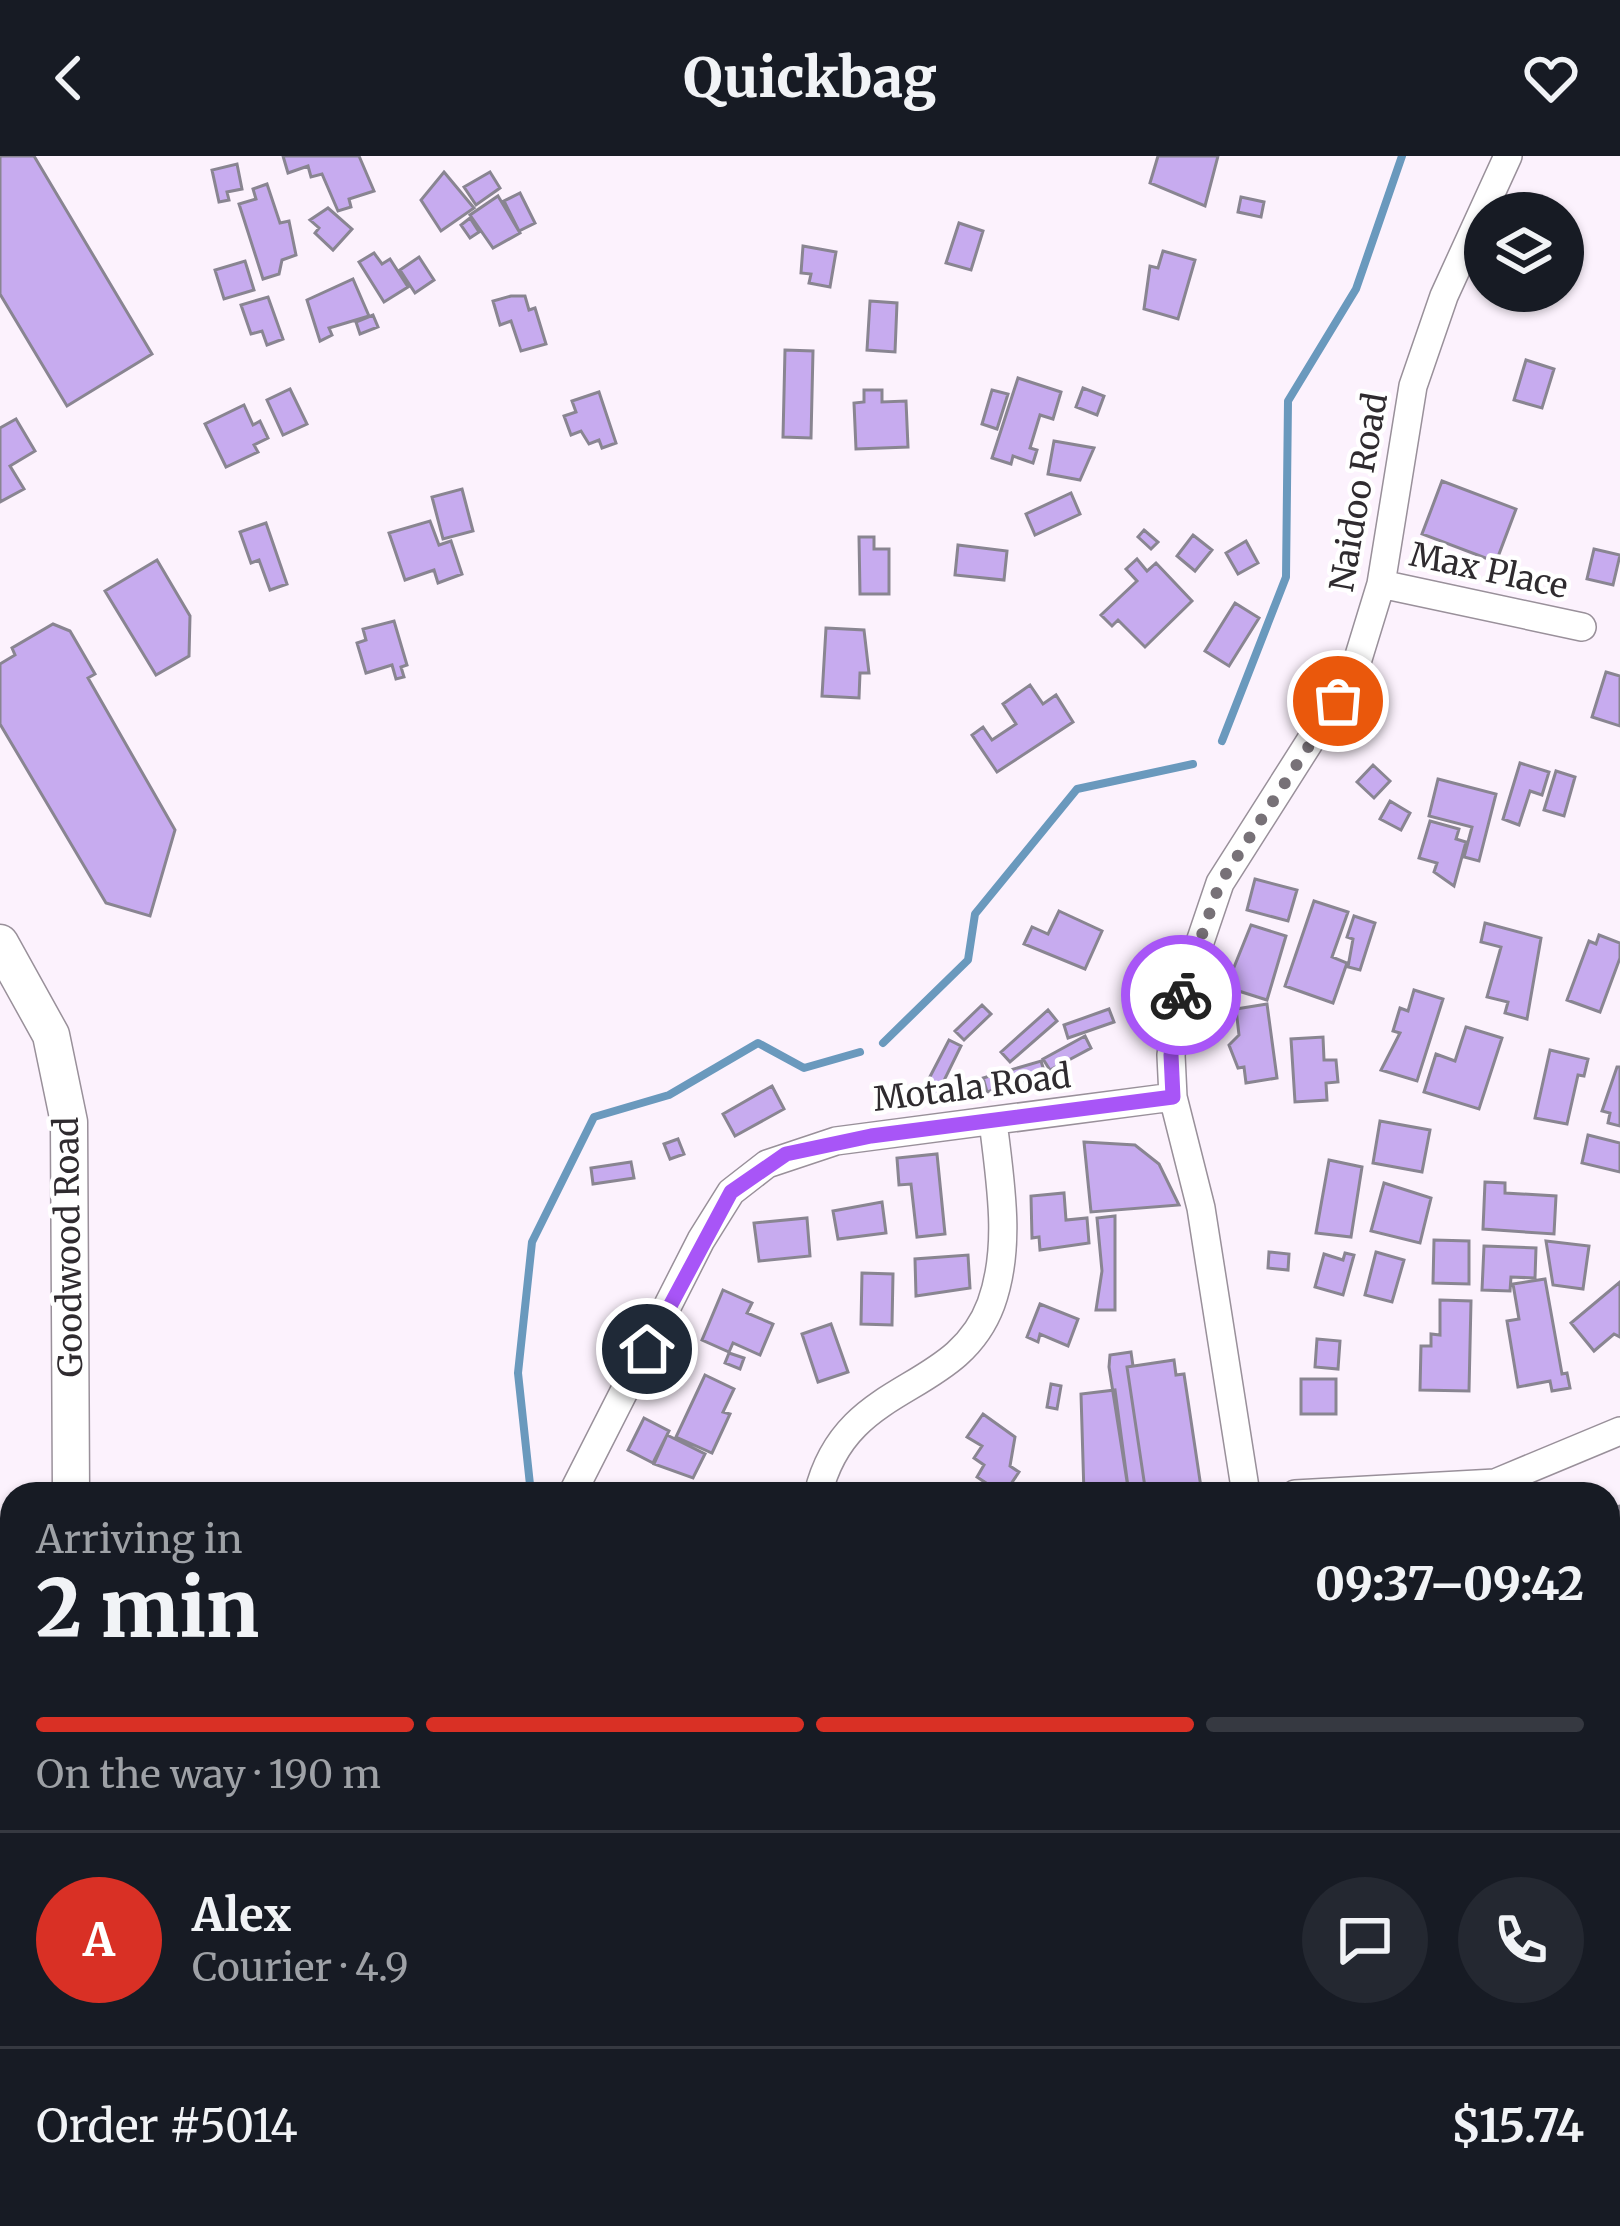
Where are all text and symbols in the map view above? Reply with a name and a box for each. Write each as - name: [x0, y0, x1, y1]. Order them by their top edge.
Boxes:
- text: Quickbag: [683, 44, 937, 112]
- icon: back: [36, 45, 102, 111]
- icon: heart: [1518, 45, 1584, 111]
- map controls: [1464, 192, 1584, 312]
- button: layers: [1464, 192, 1584, 312]
- street label: Naidoo Road: [1321, 390, 1396, 595]
- street label: Max Place: [1406, 534, 1572, 607]
- pin: [1287, 650, 1389, 752]
- icon: bag: [1305, 668, 1371, 734]
- courier: [1121, 935, 1241, 1055]
- icon: bike: [1148, 962, 1214, 1028]
- street label: Motala Road: [871, 1055, 1073, 1120]
- street label: Goodwood Road: [46, 1116, 91, 1378]
- pin: [596, 1298, 698, 1400]
- icon: home: [614, 1316, 680, 1382]
- text: Arriving in: [36, 1515, 243, 1564]
- text: 09:37–09:42: [1315, 1556, 1584, 1612]
- text: 2 min: [36, 1560, 259, 1658]
- text: On the way · 190 m: [36, 1750, 381, 1799]
- button: chat: [1302, 1877, 1428, 2003]
- button: phone: [1458, 1877, 1584, 2003]
- text: Alex: [192, 1887, 291, 1943]
- text: A: [83, 1912, 115, 1968]
- text: Courier · 4.9: [192, 1943, 409, 1992]
- text: Order #5014: [36, 2098, 298, 2154]
- text: $15.74: [1451, 2098, 1584, 2154]

